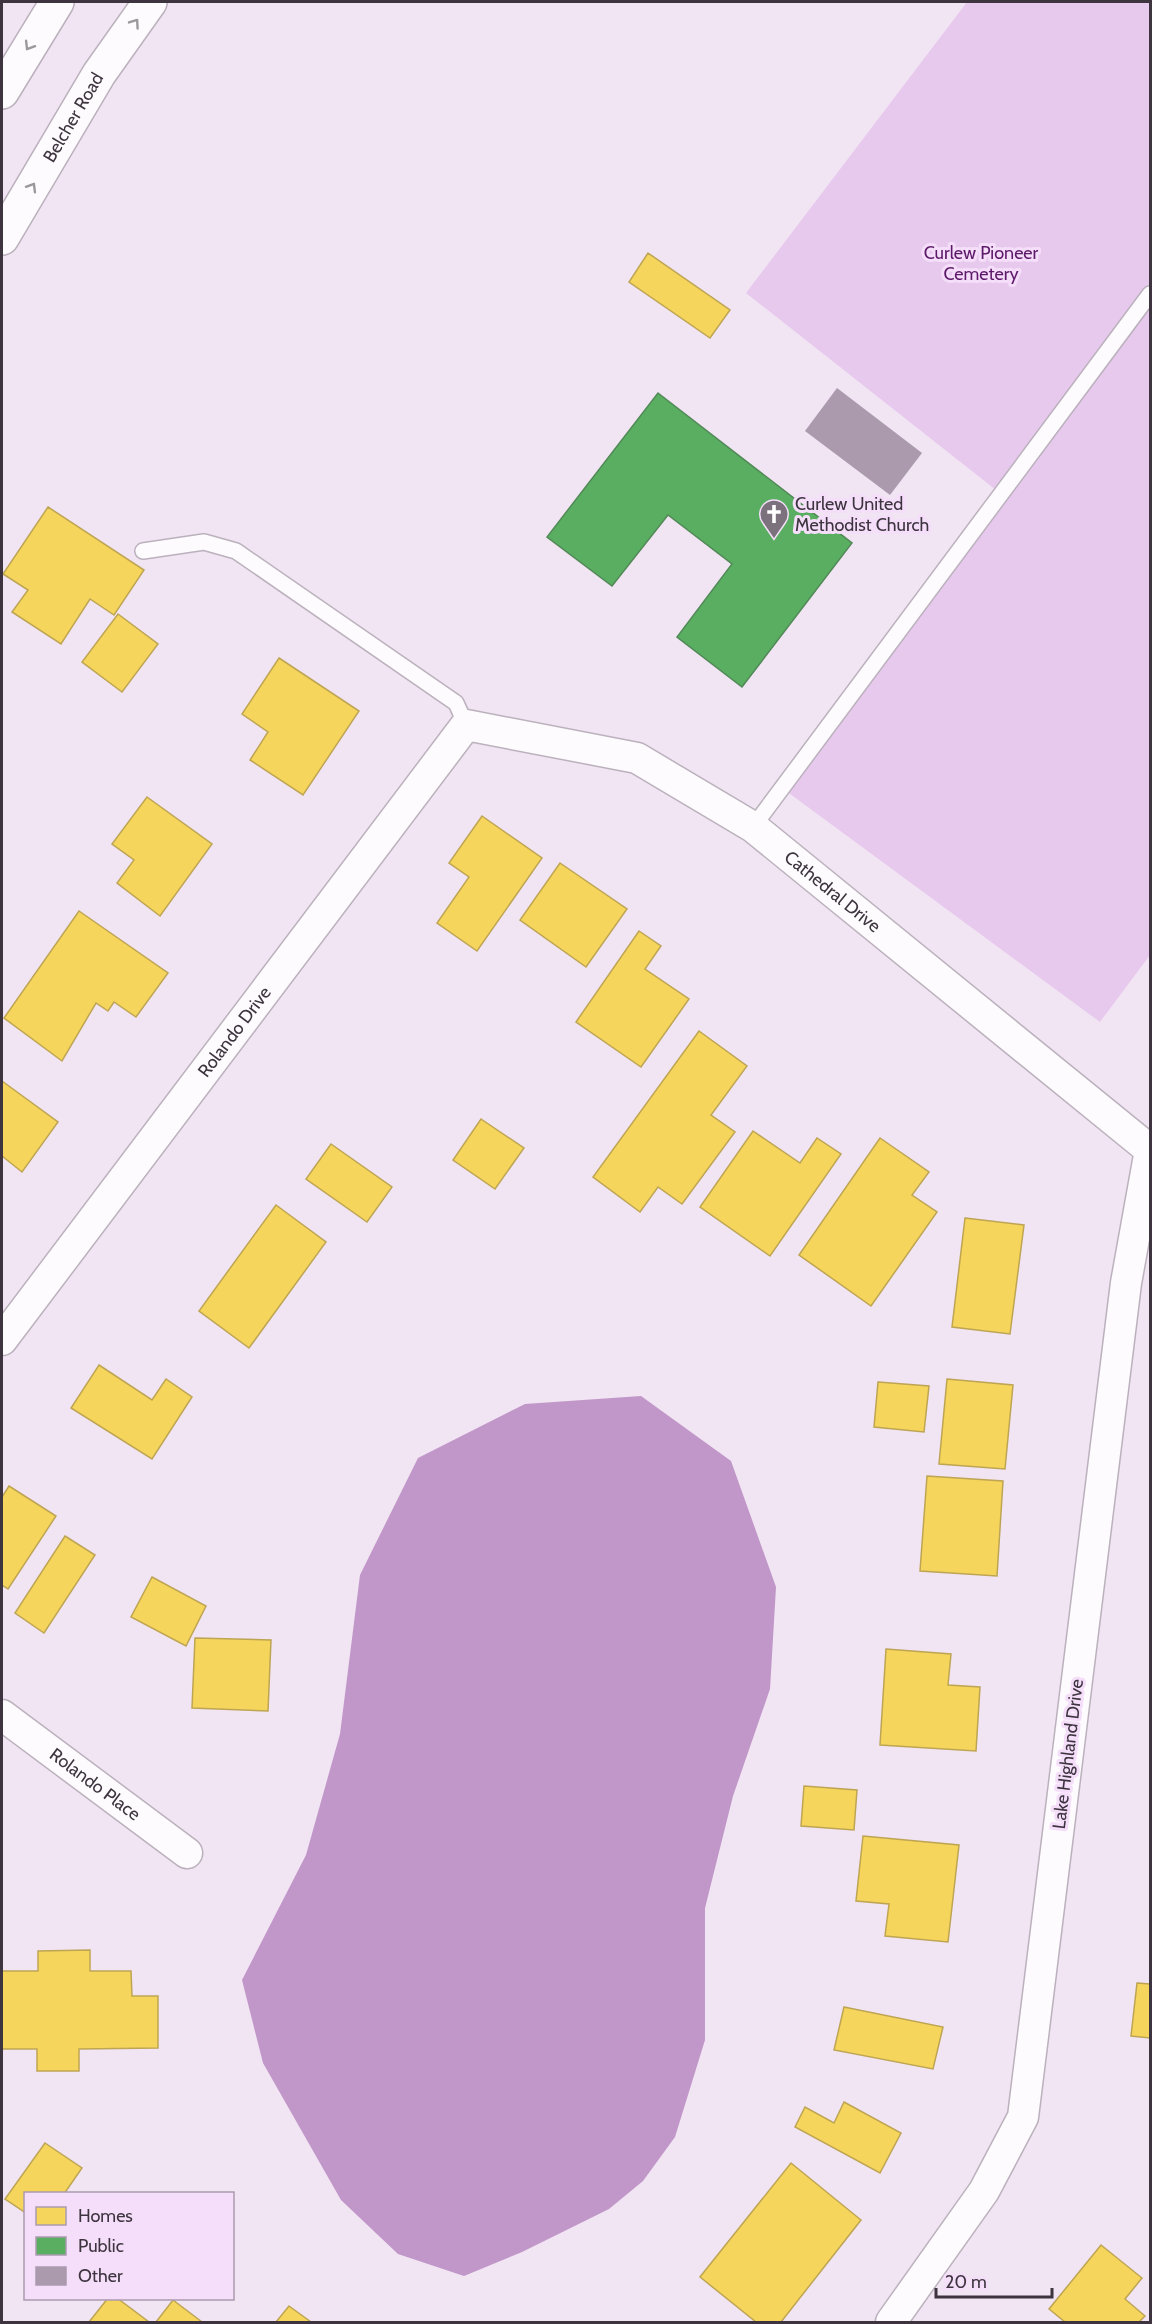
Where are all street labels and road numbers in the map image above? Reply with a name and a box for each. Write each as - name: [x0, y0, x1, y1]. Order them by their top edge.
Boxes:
- street label: Belcher Road: [38, 69, 108, 166]
- street label: Cathedral Drive: [780, 846, 885, 937]
- street label: Rolando Drive: [193, 982, 276, 1082]
- street label: Lake Highland Drive: [1048, 1678, 1088, 1830]
- street label: Rolando Place: [45, 1743, 145, 1825]

